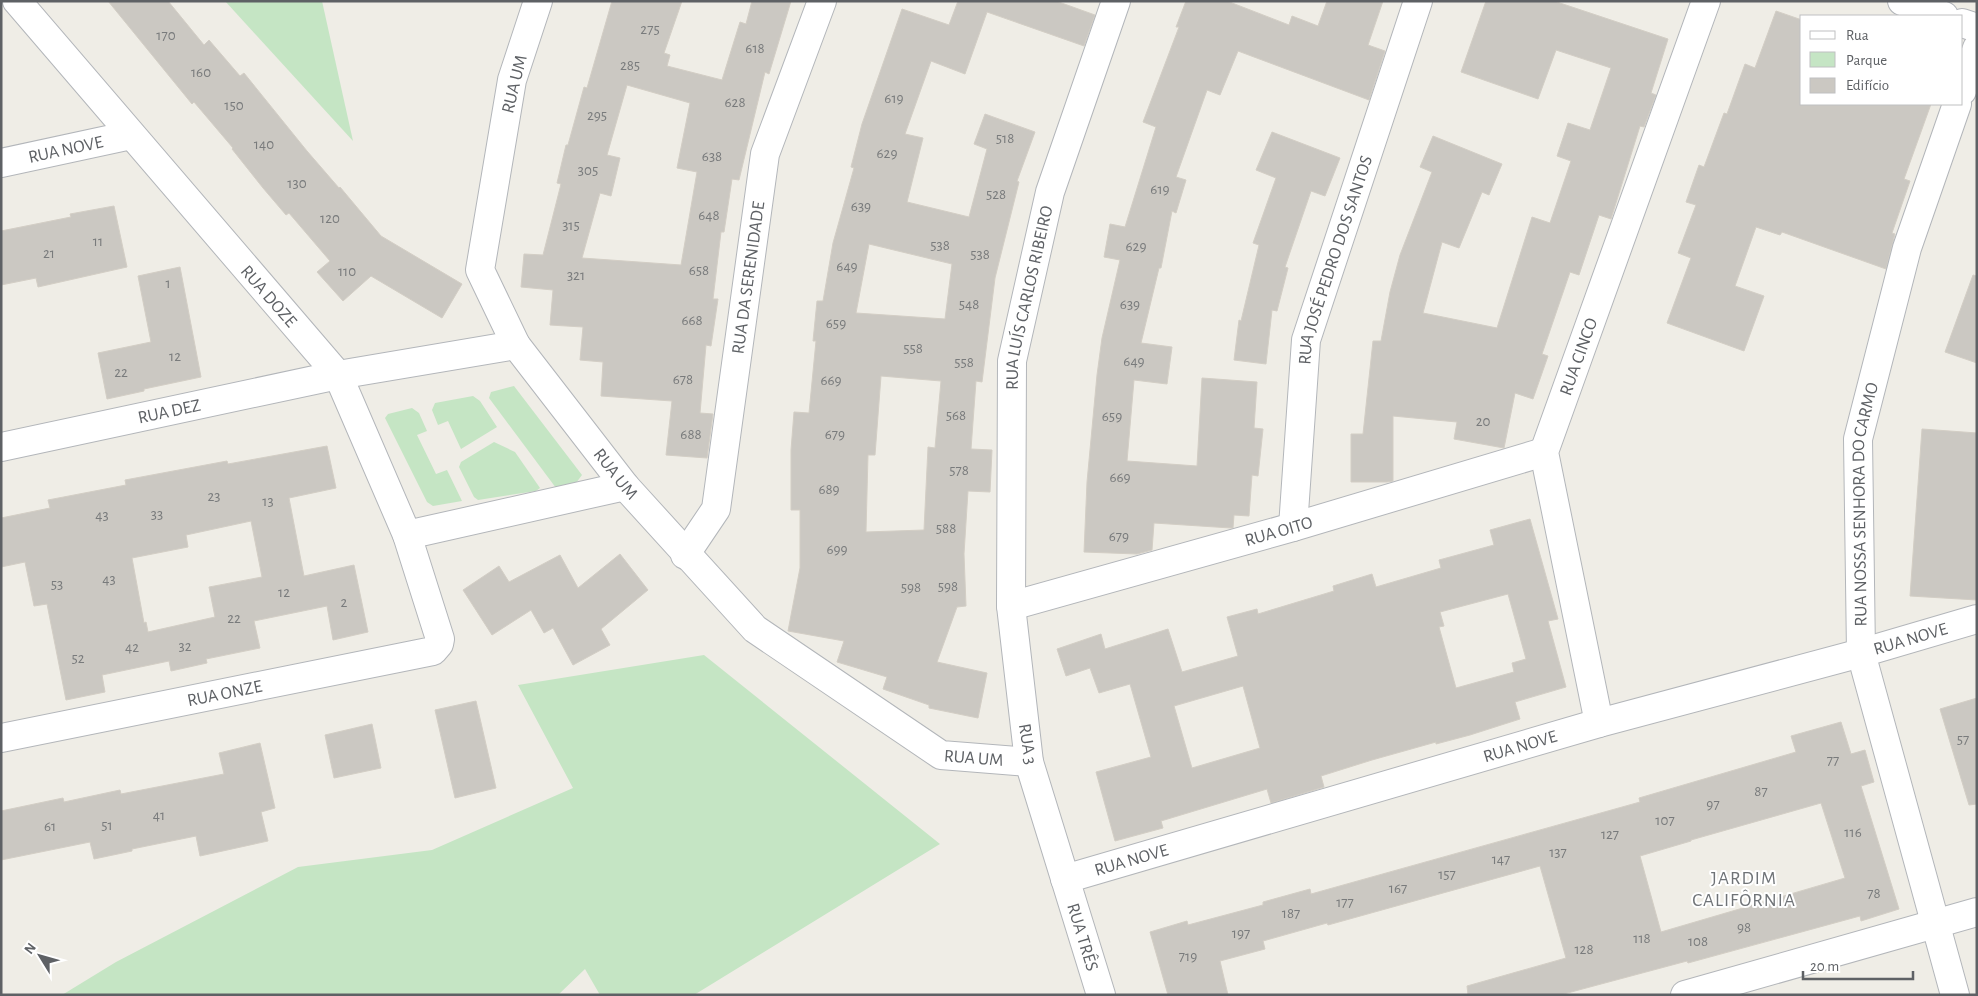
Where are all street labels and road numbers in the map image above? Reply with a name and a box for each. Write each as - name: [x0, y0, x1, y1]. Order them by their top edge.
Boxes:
- street label: RUA UM: [499, 53, 531, 115]
- street label: RUA NOVE: [27, 133, 105, 167]
- street label: RUA JOSÉ PEDRO DOS SANTOS: [1296, 154, 1376, 365]
- street label: RUA DA SERENIDADE: [729, 200, 768, 355]
- street label: RUA LUÍS CARLOS RIBEIRO: [1004, 204, 1057, 390]
- street label: RUA DOZE: [237, 262, 300, 331]
- street label: RUA CINCO: [1557, 316, 1601, 398]
- street label: RUA NOSSA SENHORA DO CARMO: [1850, 381, 1882, 627]
- street label: RUA DEZ: [136, 397, 203, 428]
- street label: RUA UM: [590, 446, 641, 503]
- street label: RUA OITO: [1243, 514, 1315, 550]
- street label: RUA NOVE: [1872, 620, 1950, 659]
- street label: RUA ONZE: [186, 678, 264, 710]
- street label: RUA 3: [1015, 722, 1039, 766]
- street label: RUA NOVE: [1481, 728, 1560, 766]
- street label: RUA UM: [943, 747, 1004, 770]
- street label: RUA NOVE: [1093, 841, 1171, 880]
- street label: RUA TRÊS: [1063, 900, 1104, 973]

